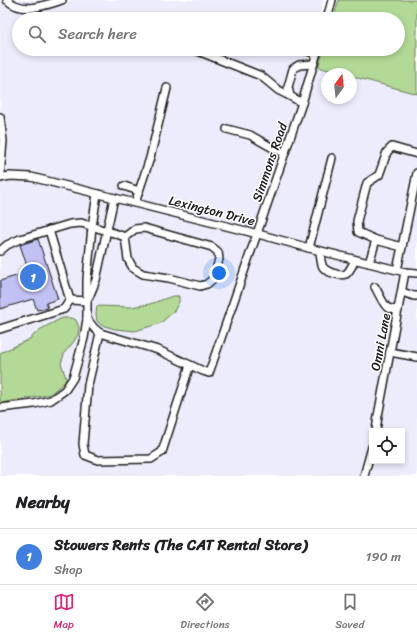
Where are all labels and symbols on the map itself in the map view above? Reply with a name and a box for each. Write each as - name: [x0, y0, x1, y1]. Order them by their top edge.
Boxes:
- north arrow: [321, 68, 357, 104]
- street label: Simmons Road: [245, 118, 294, 205]
- street label: Lexington Drive: [166, 189, 258, 232]
- pin: 1: [20, 262, 46, 292]
- your location: [209, 263, 229, 283]
- street label: Omni Lane: [364, 311, 397, 373]

